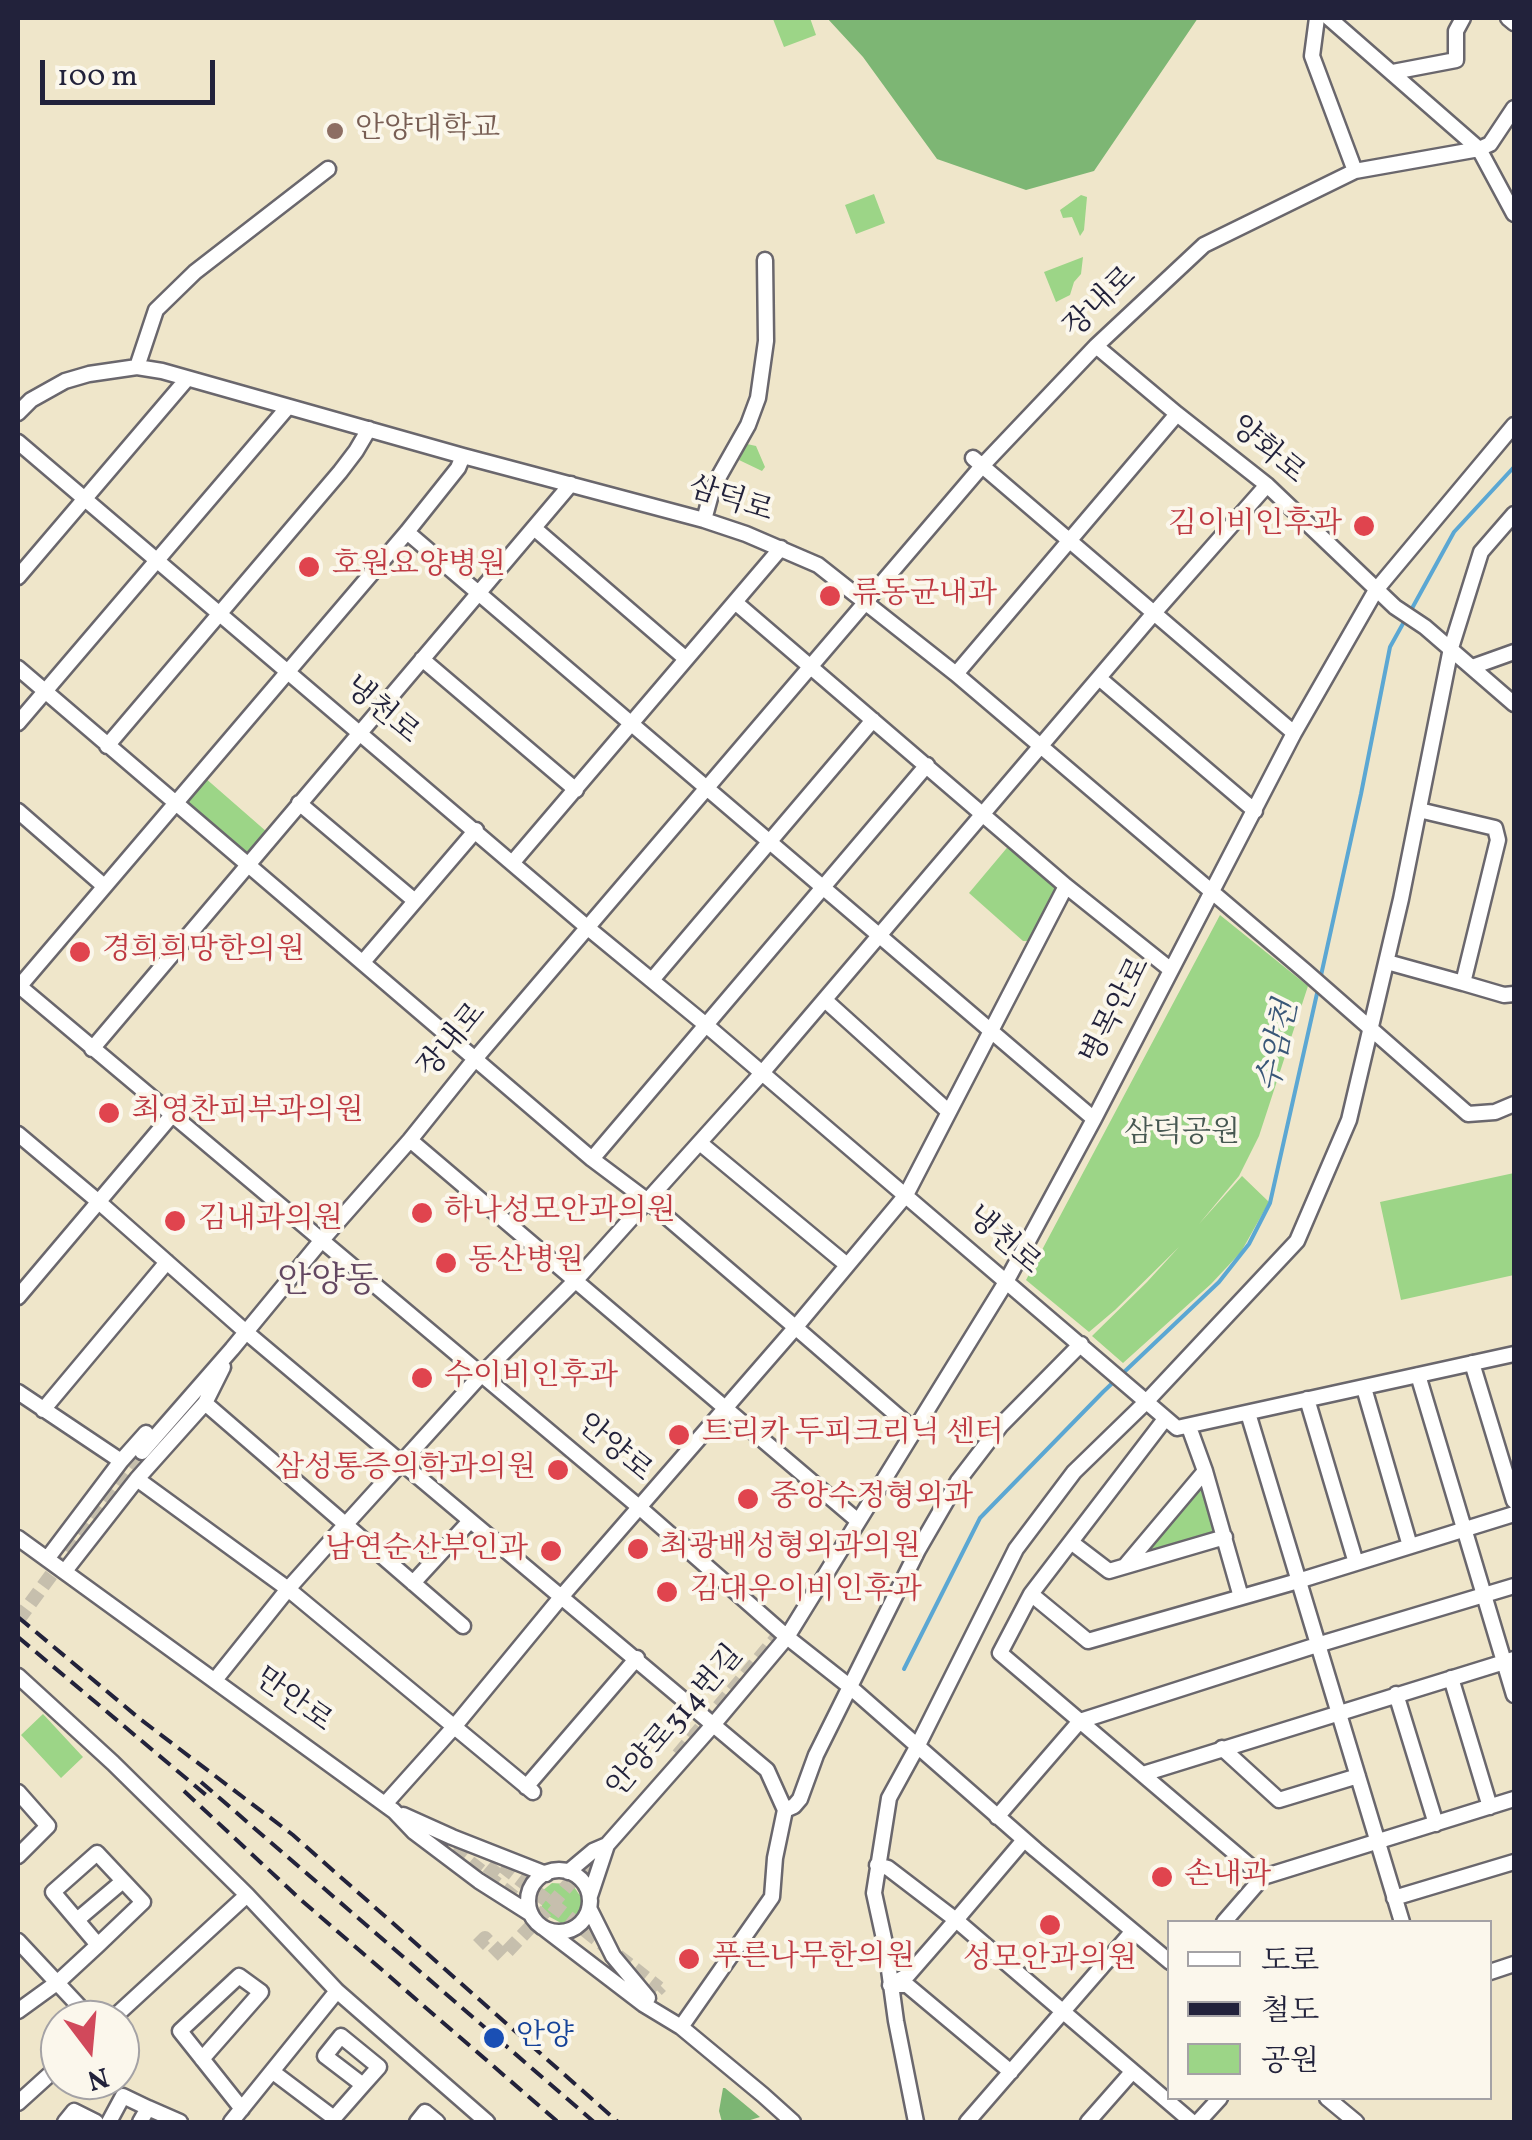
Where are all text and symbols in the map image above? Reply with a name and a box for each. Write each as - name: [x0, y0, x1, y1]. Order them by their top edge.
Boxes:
- scale bar: [45, 40, 220, 102]
- text: 100 m: [57, 56, 138, 98]
- place label: 안양대학교: [355, 113, 500, 149]
- marker: 안양대학교: [324, 120, 346, 142]
- street label: 장내로: [1058, 261, 1146, 347]
- street label: 양화로: [1221, 410, 1311, 494]
- street label: 삼덕로: [683, 471, 777, 533]
- place label: 김이비인후과: [1168, 508, 1342, 544]
- marker: 김이비인후과: [1351, 513, 1377, 539]
- place label: 호원요양병원: [332, 549, 506, 585]
- marker: 호원요양병원: [296, 554, 322, 580]
- place label: 류동균내과: [852, 578, 997, 614]
- marker: 류동균내과: [817, 583, 843, 609]
- street label: 냉천로: [335, 670, 425, 754]
- place label: 경희희망한의원: [102, 934, 305, 970]
- marker: 경희희망한의원: [67, 939, 93, 965]
- street label: 병목안로: [1076, 952, 1160, 1072]
- street label: 장내로: [412, 997, 496, 1087]
- water label: 수암천: [1253, 998, 1309, 1096]
- place label: 최영찬피부과의원: [132, 1095, 364, 1131]
- marker: 최영찬피부과의원: [96, 1100, 122, 1126]
- park label: 삼덕공원: [1124, 1117, 1240, 1153]
- place label: 하나성모안과의원: [444, 1195, 676, 1231]
- marker: 하나성모안과의원: [409, 1200, 435, 1226]
- street label: 냉천로: [957, 1200, 1047, 1284]
- place label: 김내과의원: [198, 1203, 343, 1239]
- marker: 김내과의원: [162, 1208, 188, 1234]
- place label: 동산병원: [468, 1245, 584, 1281]
- marker: 동산병원: [433, 1250, 459, 1276]
- district label: 안양동: [277, 1264, 379, 1306]
- place label: 수이비인후과: [444, 1360, 618, 1396]
- marker: 수이비인후과: [409, 1365, 435, 1391]
- street label: 안양로: [568, 1408, 658, 1492]
- place label: 트리카 두피크리닉 센터: [702, 1417, 1004, 1453]
- marker: 트리카 두피크리닉 센터: [666, 1422, 692, 1448]
- place label: 삼성통증의학과의원: [275, 1452, 536, 1488]
- marker: 삼성통증의학과의원: [545, 1457, 571, 1483]
- place label: 중앙수정형외과: [770, 1481, 973, 1517]
- marker: 중앙수정형외과: [735, 1486, 761, 1512]
- place label: 최광배성형외과의원: [660, 1531, 921, 1567]
- place label: 남연순산부인과: [325, 1533, 528, 1569]
- marker: 최광배성형외과의원: [625, 1536, 651, 1562]
- marker: 남연순산부인과: [538, 1538, 564, 1564]
- place label: 김대우이비인후과: [690, 1574, 922, 1610]
- marker: 김대우이비인후과: [654, 1579, 680, 1605]
- street label: 안양로314번길: [601, 1640, 753, 1806]
- street label: 만안로: [246, 1662, 338, 1742]
- place label: 손내과: [1184, 1859, 1271, 1895]
- marker: 손내과: [1149, 1864, 1175, 1890]
- marker: 성모안과의원: [1037, 1912, 1063, 1938]
- legend: [1167, 1920, 1492, 2100]
- place label: 푸른나무한의원: [712, 1941, 915, 1977]
- text: 도로: [1261, 1941, 1319, 1983]
- place label: 성모안과의원: [963, 1943, 1137, 1979]
- marker: 푸른나무한의원: [676, 1946, 702, 1972]
- text: 철도: [1261, 1991, 1319, 2033]
- north arrow: [40, 2000, 140, 2100]
- place label: 안양: [516, 2020, 574, 2056]
- marker: 안양: [481, 2025, 507, 2051]
- text: 공원: [1261, 2041, 1319, 2083]
- text: N: [83, 2056, 113, 2099]

